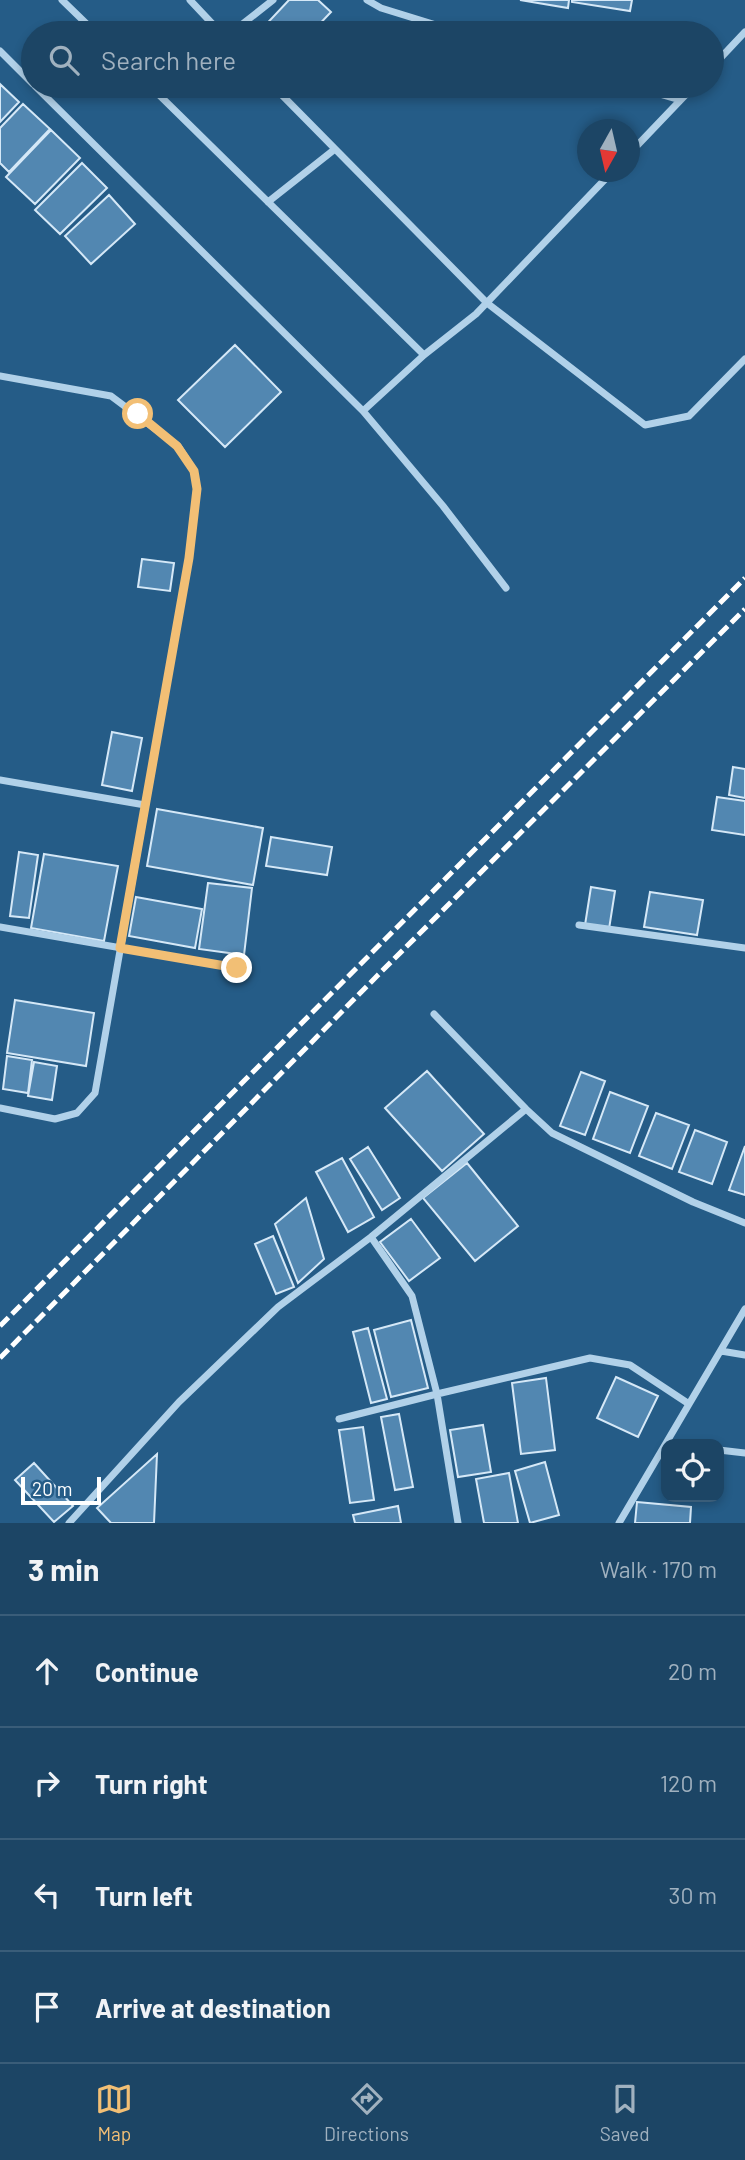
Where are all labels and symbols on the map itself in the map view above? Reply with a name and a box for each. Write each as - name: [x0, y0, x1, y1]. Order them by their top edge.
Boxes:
- north arrow: [577, 119, 640, 182]
- route start: [122, 398, 153, 429]
- route end: [221, 952, 252, 983]
- scale bar: [21, 1474, 102, 1506]

